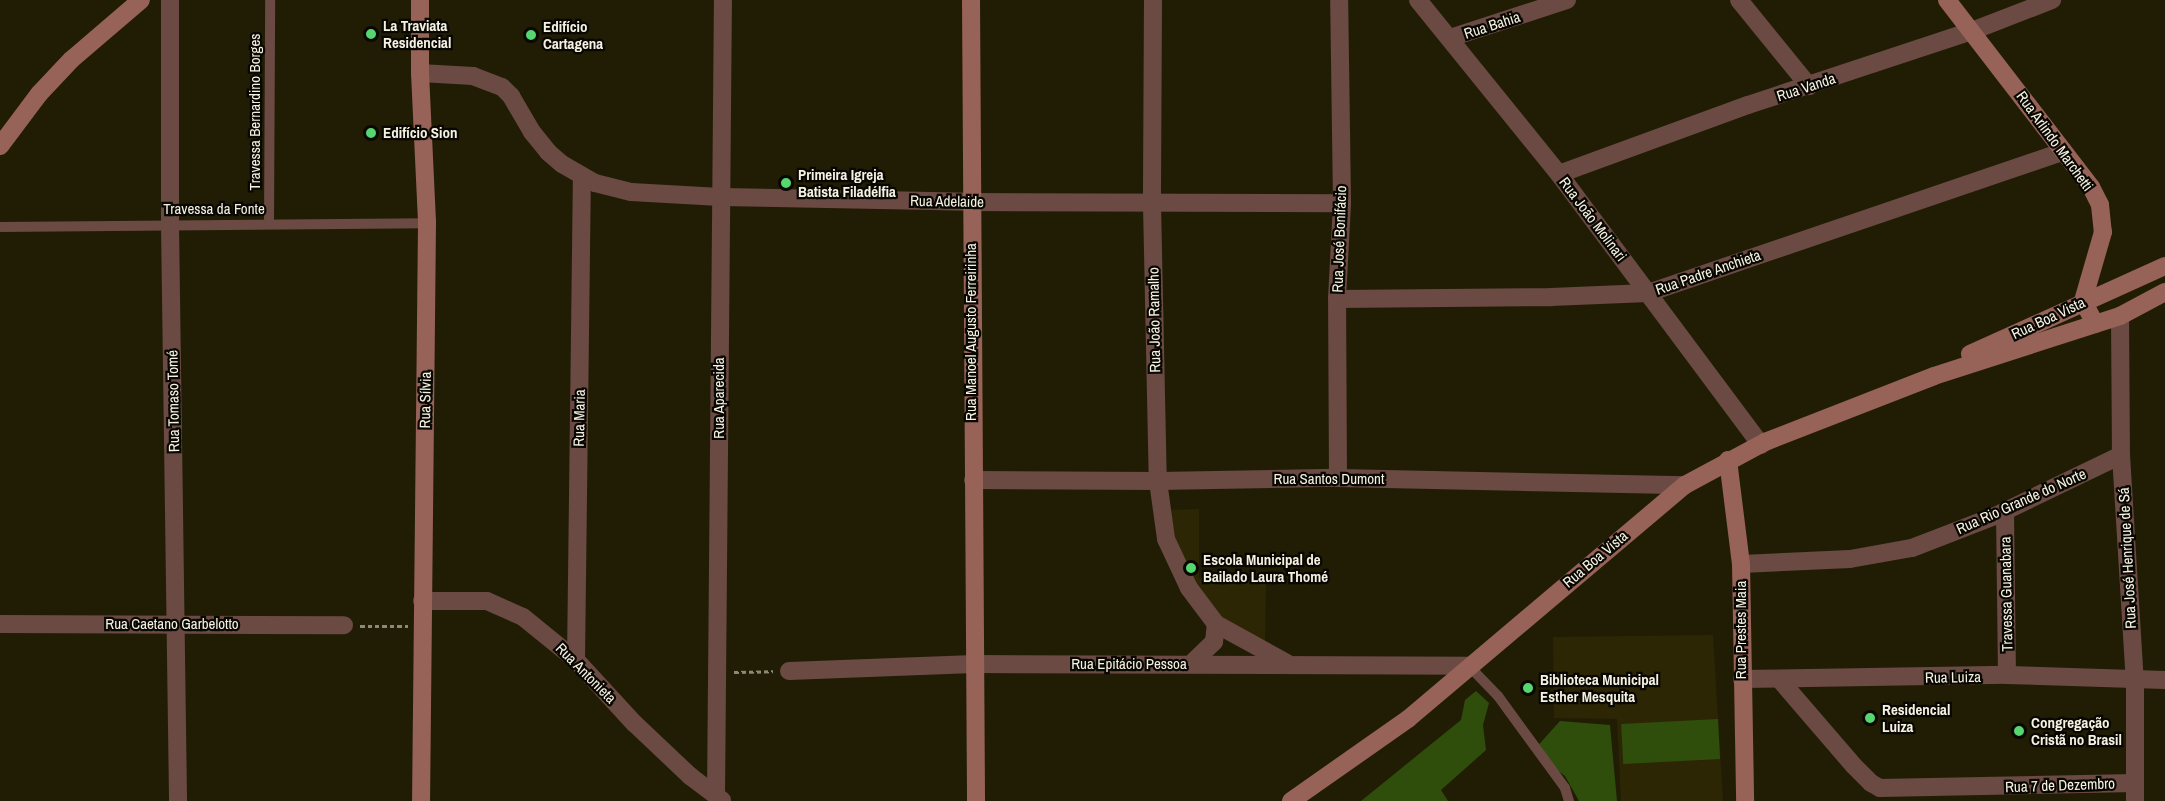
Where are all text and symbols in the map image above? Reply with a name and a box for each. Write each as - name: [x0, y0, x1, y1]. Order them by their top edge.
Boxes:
- street label: Rua Bahia: [1462, 7, 1522, 43]
- place label: La Traviata Residencial: [383, 16, 451, 51]
- place label: Edifício Cartagena: [543, 17, 603, 52]
- marker: La Traviata Residencial: [364, 27, 378, 41]
- marker: Edifício Cartagena: [524, 28, 538, 42]
- street label: Travessa Bernardino Borges: [246, 34, 264, 190]
- street label: Rua Vanda: [1774, 69, 1838, 105]
- street label: Rua Arlindo Marchetti: [2013, 87, 2097, 195]
- place label: Edifício Sion: [383, 124, 458, 142]
- marker: Edifício Sion: [364, 126, 378, 140]
- place label: Primeira Igreja Batista Filadélfia: [798, 165, 896, 200]
- street label: Rua João Molinari: [1556, 173, 1630, 265]
- marker: Primeira Igreja Batista Filadélfia: [779, 176, 793, 190]
- street label: Rua José Bonifácio: [1328, 185, 1350, 293]
- street label: Rua Adelaide: [910, 191, 984, 211]
- street label: Travessa da Fonte: [163, 200, 265, 218]
- street label: Rua Manoel Augusto Ferreirinha: [962, 243, 980, 421]
- street label: Rua Padre Anchieta: [1653, 245, 1763, 299]
- street label: Rua João Ramalho: [1144, 267, 1164, 373]
- street label: Rua Boa Vista: [2008, 293, 2088, 343]
- street label: Rua Tomaso Tomé: [163, 350, 183, 452]
- street label: Rua Aparecida: [710, 357, 728, 439]
- street label: Rua Sílvia: [416, 371, 434, 429]
- street label: Rua Maria: [570, 389, 588, 447]
- street label: Rua Rio Grande do Norte: [1953, 464, 2089, 538]
- street label: Rua Santos Dumont: [1274, 470, 1384, 488]
- street label: Rua José Henrique de Sá: [2114, 487, 2140, 629]
- street label: Rua Boa Vista: [1559, 527, 1631, 591]
- street label: Travessa Guanabara: [1996, 536, 2016, 652]
- place label: Escola Municipal de Bailado Laura Thomé: [1203, 550, 1328, 585]
- marker: Escola Municipal de Bailado Laura Thomé: [1184, 561, 1198, 575]
- street label: Rua Prestes Maia: [1732, 581, 1750, 679]
- street label: Rua Caetano Garbelotto: [105, 615, 239, 633]
- street label: Rua Antonieta: [552, 639, 620, 707]
- street label: Rua Epitácio Pessoa: [1071, 655, 1187, 673]
- street label: Rua Luiza: [1925, 668, 1981, 686]
- place label: Biblioteca Municipal Esther Mesquita: [1540, 670, 1659, 705]
- marker: Biblioteca Municipal Esther Mesquita: [1521, 681, 1535, 695]
- place label: Residencial Luiza: [1882, 700, 1950, 735]
- marker: Residencial Luiza: [1863, 711, 1877, 725]
- place label: Congregação Cristã no Brasil: [2031, 713, 2122, 748]
- marker: Congregação Cristã no Brasil: [2012, 724, 2026, 738]
- street label: Rua 7 de Dezembro: [2005, 774, 2115, 796]

